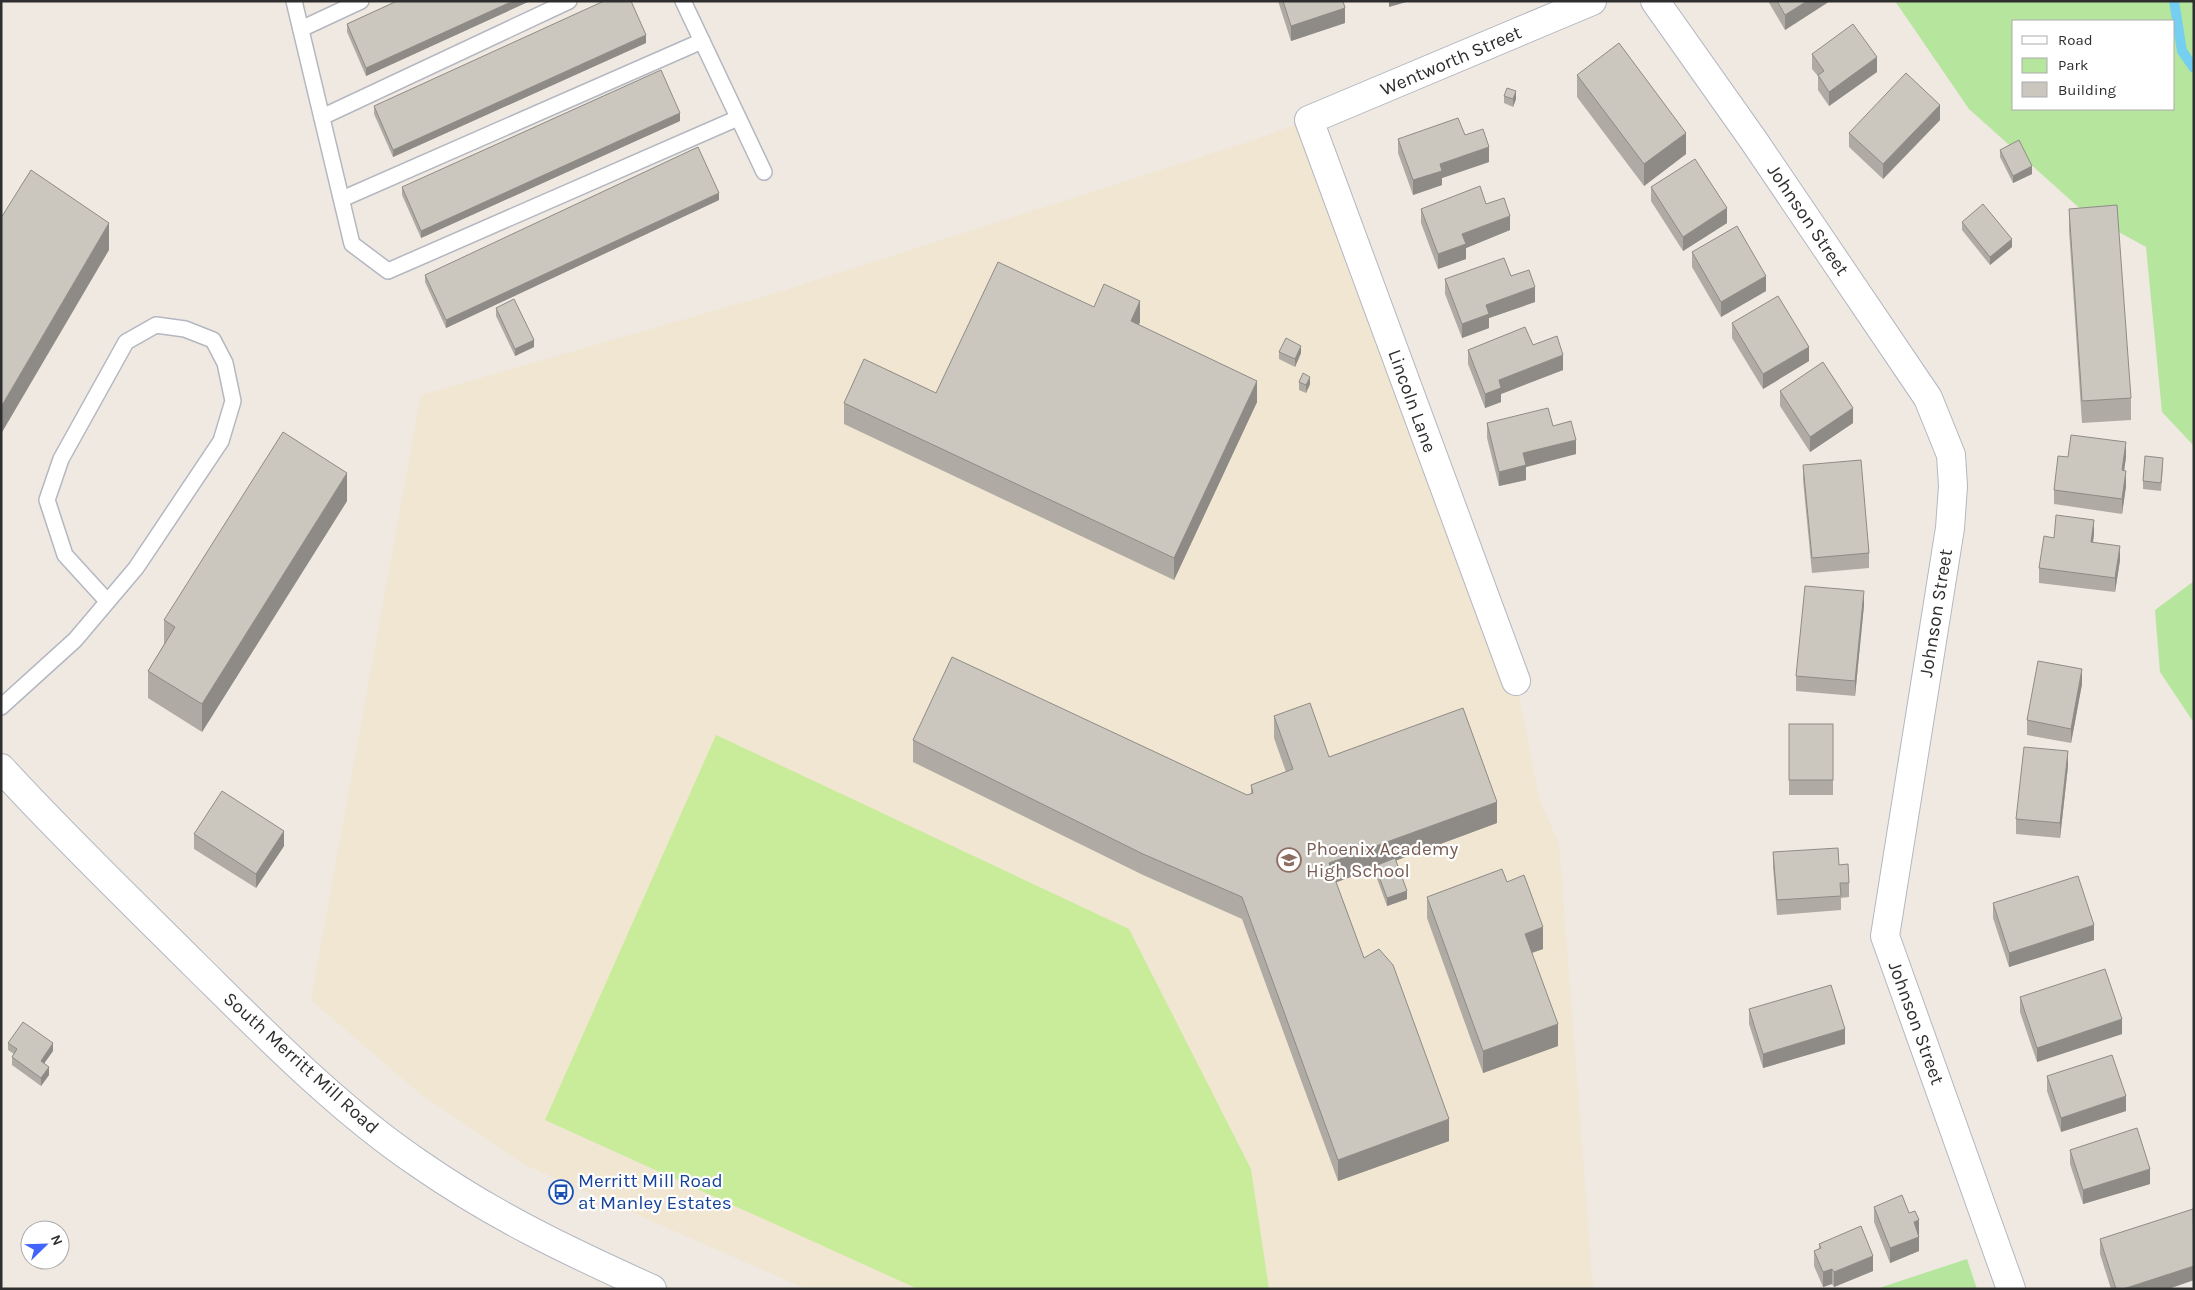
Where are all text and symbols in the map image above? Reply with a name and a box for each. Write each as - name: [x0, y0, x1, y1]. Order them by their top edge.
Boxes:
- legend: [2012, 20, 2175, 110]
- street label: Wentworth Street: [1377, 21, 1525, 101]
- text: Road: [2058, 31, 2093, 49]
- text: Park: [2058, 56, 2088, 74]
- text: Building: [2058, 81, 2116, 99]
- street label: Johnson Street: [1763, 160, 1853, 280]
- street label: Lincoln Lane: [1383, 346, 1441, 456]
- street label: Johnson Street: [1915, 547, 1957, 679]
- place label: Phoenix Academy High School: [1306, 838, 1458, 882]
- school or university icon: Phoenix Academy High School: [1276, 847, 1302, 873]
- street label: Johnson Street: [1884, 958, 1948, 1088]
- street label: South Merritt Mill Road: [219, 988, 383, 1138]
- place label: Merritt Mill Road at Manley Estates: [578, 1170, 732, 1214]
- bus stop icon: Merritt Mill Road at Manley Estates: [548, 1179, 574, 1205]
- north arrow: [20, 1220, 70, 1270]
- text: N: [47, 1232, 66, 1248]

